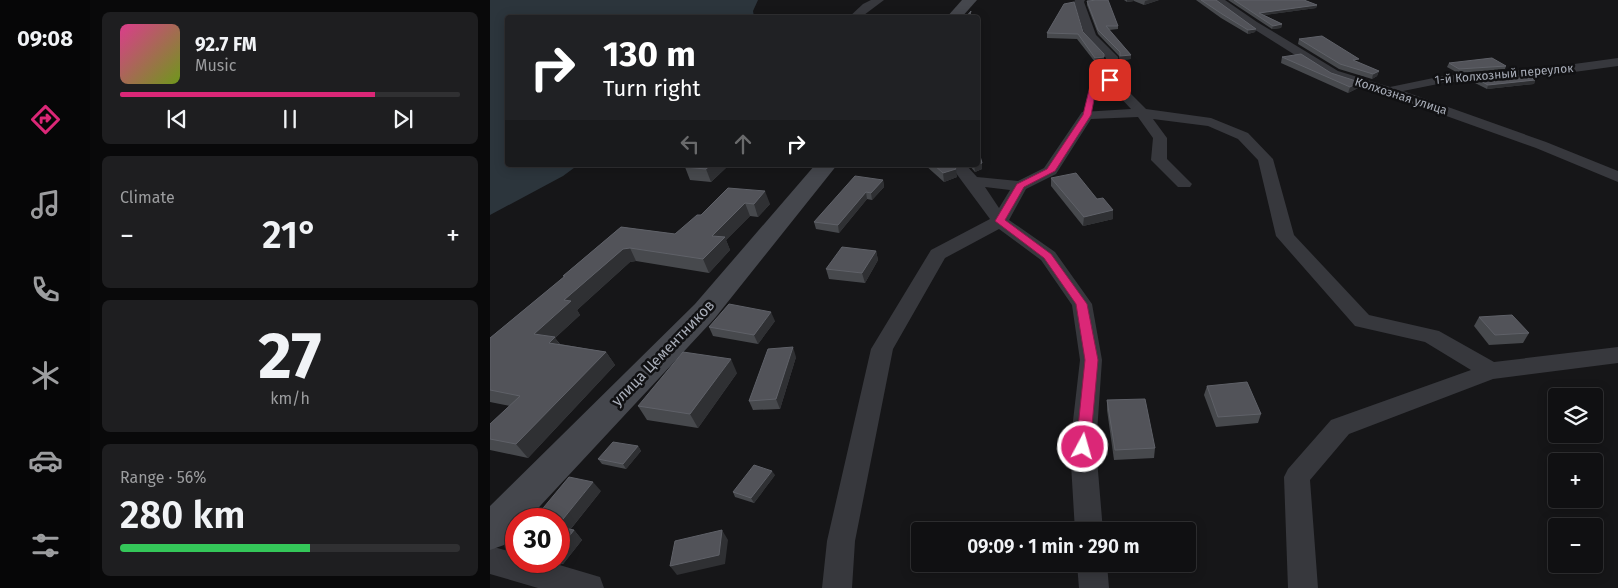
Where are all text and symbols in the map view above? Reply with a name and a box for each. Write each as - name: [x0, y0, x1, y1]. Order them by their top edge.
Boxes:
- text: 09:08: [17, 25, 73, 52]
- text: 92.7 FM: [195, 33, 257, 56]
- text: 130 m: [603, 33, 696, 75]
- icon: right: [520, 35, 585, 100]
- text: Music: [195, 56, 236, 75]
- pin: [1089, 59, 1131, 101]
- street label: 1-й Колхозный переулок: [1434, 61, 1575, 87]
- icon: arrive: [1096, 66, 1124, 94]
- text: Turn right: [603, 75, 700, 102]
- street label: Колхозная улица: [1353, 75, 1449, 117]
- icon: directions: [28, 102, 63, 137]
- icon: previous: [163, 105, 191, 133]
- icon: pause: [276, 105, 304, 133]
- icon: next: [389, 105, 417, 133]
- icon: left: [676, 130, 704, 158]
- icon: ahead: [729, 130, 757, 158]
- icon: right: [782, 130, 810, 158]
- icon: music: [28, 187, 63, 222]
- text: Climate: [120, 188, 175, 207]
- text: 21°: [262, 212, 318, 258]
- text: −: [120, 219, 134, 252]
- text: +: [446, 219, 460, 252]
- icon: phone: [28, 272, 63, 307]
- street label: улица Цементников: [608, 296, 718, 410]
- text: 27: [258, 317, 322, 395]
- icon: climate: [28, 358, 63, 393]
- map controls: [1548, 388, 1603, 573]
- button: layers: [1548, 388, 1603, 443]
- text: km/h: [270, 389, 310, 408]
- position arrow: [1056, 420, 1108, 472]
- icon: car: [28, 443, 63, 478]
- button: +: [1548, 453, 1603, 508]
- text: Range · 56%: [120, 468, 206, 487]
- text: 280 km: [120, 492, 245, 538]
- speed limit sign: 30: [505, 508, 570, 573]
- button: −: [1548, 518, 1603, 573]
- icon: filters: [28, 528, 63, 563]
- text: 09:09 · 1 min · 290 m: [967, 535, 1140, 558]

